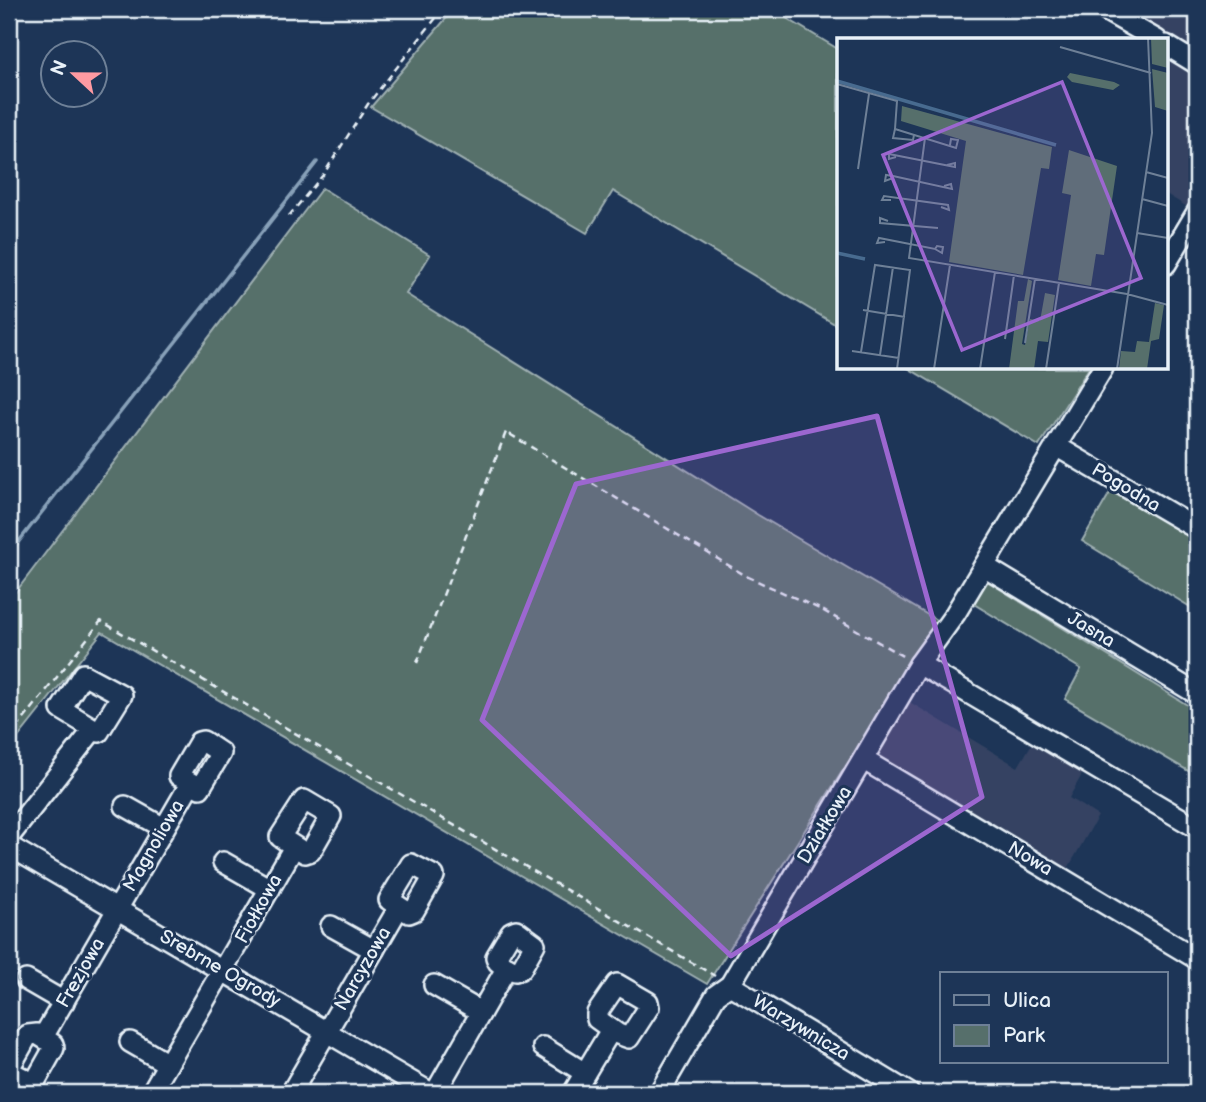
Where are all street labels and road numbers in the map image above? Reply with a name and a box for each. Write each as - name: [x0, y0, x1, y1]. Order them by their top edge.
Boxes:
- street label: Pogodna: [1087, 459, 1165, 517]
- street label: Jasna: [1063, 607, 1119, 653]
- street label: Działkowa: [793, 782, 857, 868]
- street label: Magnoliowa: [118, 796, 190, 896]
- street label: Nowa: [1003, 837, 1057, 881]
- street label: Fiołkowa: [231, 870, 287, 948]
- street label: Narcyzowa: [330, 923, 396, 1015]
- street label: Srebrne Ogrody: [155, 925, 285, 1013]
- street label: Frezjowa: [52, 934, 110, 1012]
- street label: Warzywnicza: [748, 990, 854, 1066]

